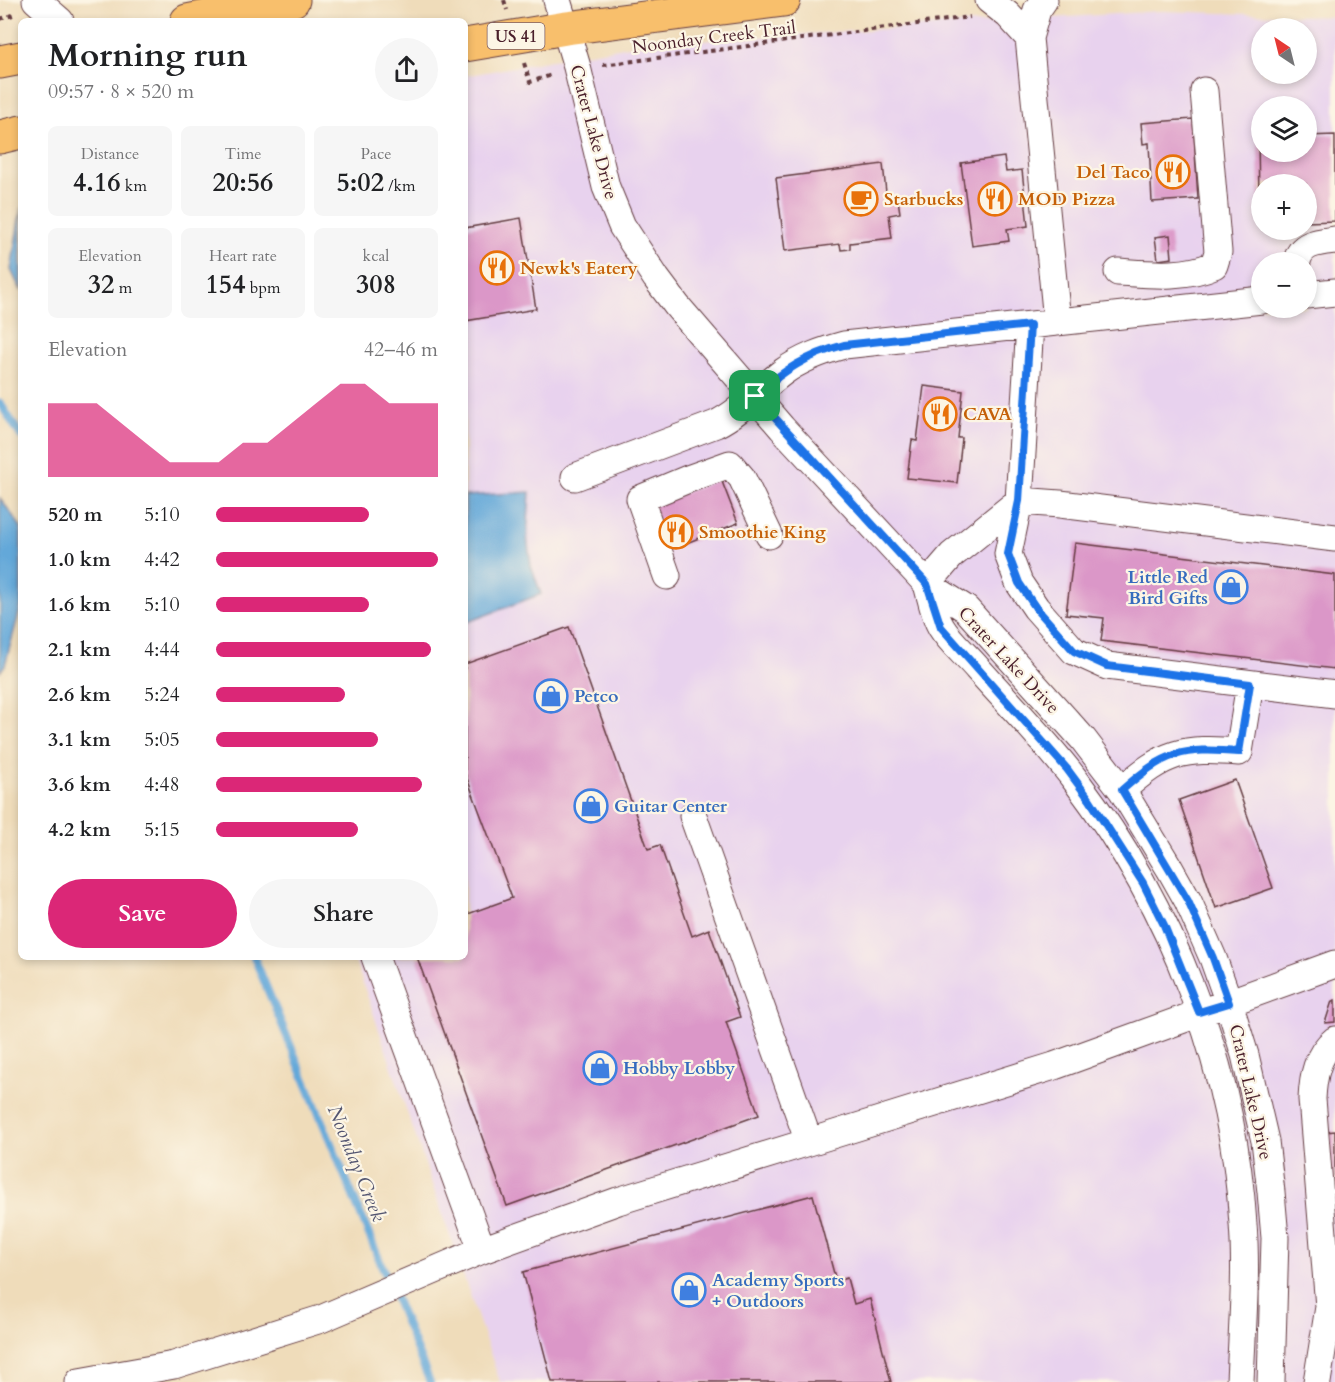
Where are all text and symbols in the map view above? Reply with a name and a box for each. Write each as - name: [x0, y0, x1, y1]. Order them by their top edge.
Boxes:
- street label: Noonday Creek Trail: [631, 15, 798, 60]
- north arrow: [1251, 18, 1317, 84]
- map controls: [1251, 18, 1317, 318]
- road number: US 41: [488, 23, 544, 49]
- text: Morning run: [48, 33, 248, 78]
- button: share: [375, 38, 438, 101]
- street label: Crater Lake Drive: [564, 62, 623, 202]
- text: 09:57 · 8 × 520 m: [48, 78, 194, 105]
- button: layers: [1251, 96, 1317, 162]
- text: Distance: [81, 143, 139, 165]
- text: Time: [224, 143, 262, 165]
- text: Pace: [361, 143, 391, 165]
- restaurant icon: Del Taco: [1155, 154, 1191, 190]
- place label: Del Taco: [1076, 160, 1150, 185]
- text: 4.16: [73, 165, 121, 200]
- text: 20:56: [213, 165, 273, 200]
- text: 5:02: [336, 165, 384, 200]
- button: +: [1251, 174, 1317, 240]
- text: km: [121, 175, 147, 197]
- text: /km: [384, 175, 416, 197]
- cafe icon: Starbucks: [843, 181, 879, 217]
- restaurant icon: MOD Pizza: [977, 181, 1013, 217]
- place label: Starbucks: [884, 187, 964, 212]
- place label: MOD Pizza: [1018, 187, 1116, 212]
- text: Elevation: [78, 245, 142, 267]
- text: Heart rate: [209, 245, 277, 267]
- text: kcal: [363, 245, 389, 267]
- restaurant icon: Newk's Eatery: [479, 250, 515, 286]
- button: −: [1251, 252, 1317, 318]
- place label: Newk's Eatery: [520, 256, 638, 281]
- text: 32: [88, 267, 114, 302]
- text: 154: [206, 267, 246, 302]
- text: 308: [356, 267, 396, 302]
- text: m: [114, 277, 132, 299]
- text: bpm: [246, 277, 280, 299]
- text: Elevation: [48, 336, 127, 363]
- text: 42–46 m: [364, 336, 438, 363]
- pin: [729, 370, 780, 421]
- icon: arrive: [738, 379, 771, 412]
- restaurant icon: CAVA: [922, 396, 958, 432]
- place label: CAVA: [963, 402, 1012, 427]
- text: 520 m: [48, 501, 103, 528]
- text: 5:10: [144, 501, 180, 528]
- restaurant icon: Smoothie King: [658, 514, 694, 550]
- place label: Smoothie King: [699, 520, 826, 545]
- text: 1.0 km: [48, 546, 111, 573]
- text: 4:42: [144, 546, 180, 573]
- place label: Little Red Bird Gifts: [1128, 565, 1209, 611]
- shop icon: Little Red Bird Gifts: [1213, 569, 1249, 605]
- text: 1.6 km: [48, 591, 111, 618]
- text: 5:10: [144, 591, 180, 618]
- street label: Crater Lake Drive: [952, 601, 1065, 719]
- text: 2.1 km: [48, 636, 111, 663]
- text: 4:44: [144, 636, 180, 663]
- shop icon: Petco: [533, 678, 569, 714]
- text: 2.6 km: [48, 681, 111, 708]
- text: 5:24: [144, 681, 180, 708]
- place label: Petco: [574, 684, 619, 709]
- text: 3.1 km: [48, 726, 111, 753]
- text: 5:05: [144, 726, 180, 753]
- text: 3.6 km: [48, 771, 111, 798]
- text: 4:48: [144, 771, 180, 798]
- shop icon: Guitar Center: [573, 788, 609, 824]
- place label: Guitar Center: [614, 794, 728, 819]
- text: 4.2 km: [48, 816, 111, 843]
- text: 5:15: [144, 816, 180, 843]
- button: Save: [48, 879, 237, 948]
- button: Share: [249, 879, 438, 948]
- street label: Crater Lake Drive: [1223, 1022, 1278, 1162]
- shop icon: Hobby Lobby: [582, 1050, 618, 1086]
- place label: Hobby Lobby: [623, 1056, 736, 1081]
- water label: Noonday Creek: [321, 1101, 392, 1226]
- place label: Academy Sports + Outdoors: [712, 1268, 844, 1314]
- shop icon: Academy Sports + Outdoors: [671, 1272, 707, 1308]

